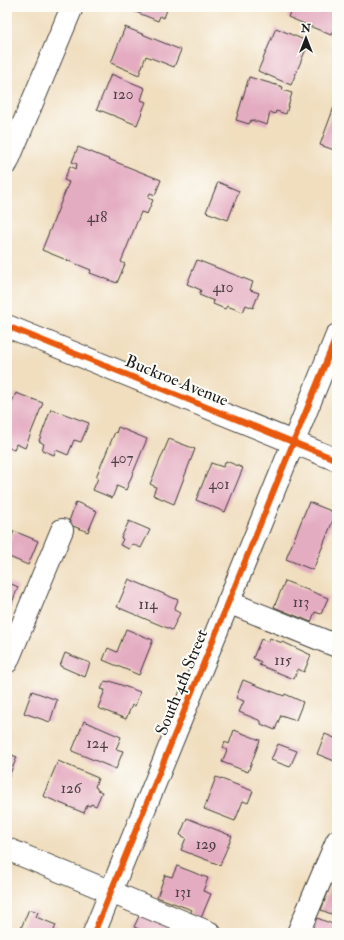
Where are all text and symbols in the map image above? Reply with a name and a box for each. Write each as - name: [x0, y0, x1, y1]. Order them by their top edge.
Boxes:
- north arrow: [286, 18, 326, 58]
- text: N: [300, 22, 312, 35]
- house number: 120: [113, 85, 133, 104]
- house number: 418: [87, 208, 107, 227]
- house number: 410: [212, 278, 234, 297]
- street label: Buckroe Avenue: [122, 350, 231, 411]
- house number: 407: [111, 449, 133, 468]
- house number: 401: [208, 475, 230, 494]
- house number: 113: [293, 593, 309, 612]
- house number: 114: [139, 595, 158, 614]
- street label: South 4th Street: [151, 626, 212, 738]
- house number: 115: [274, 651, 292, 670]
- house number: 124: [86, 734, 108, 753]
- house number: 126: [61, 779, 83, 798]
- house number: 129: [196, 835, 216, 854]
- house number: 131: [175, 883, 191, 902]

